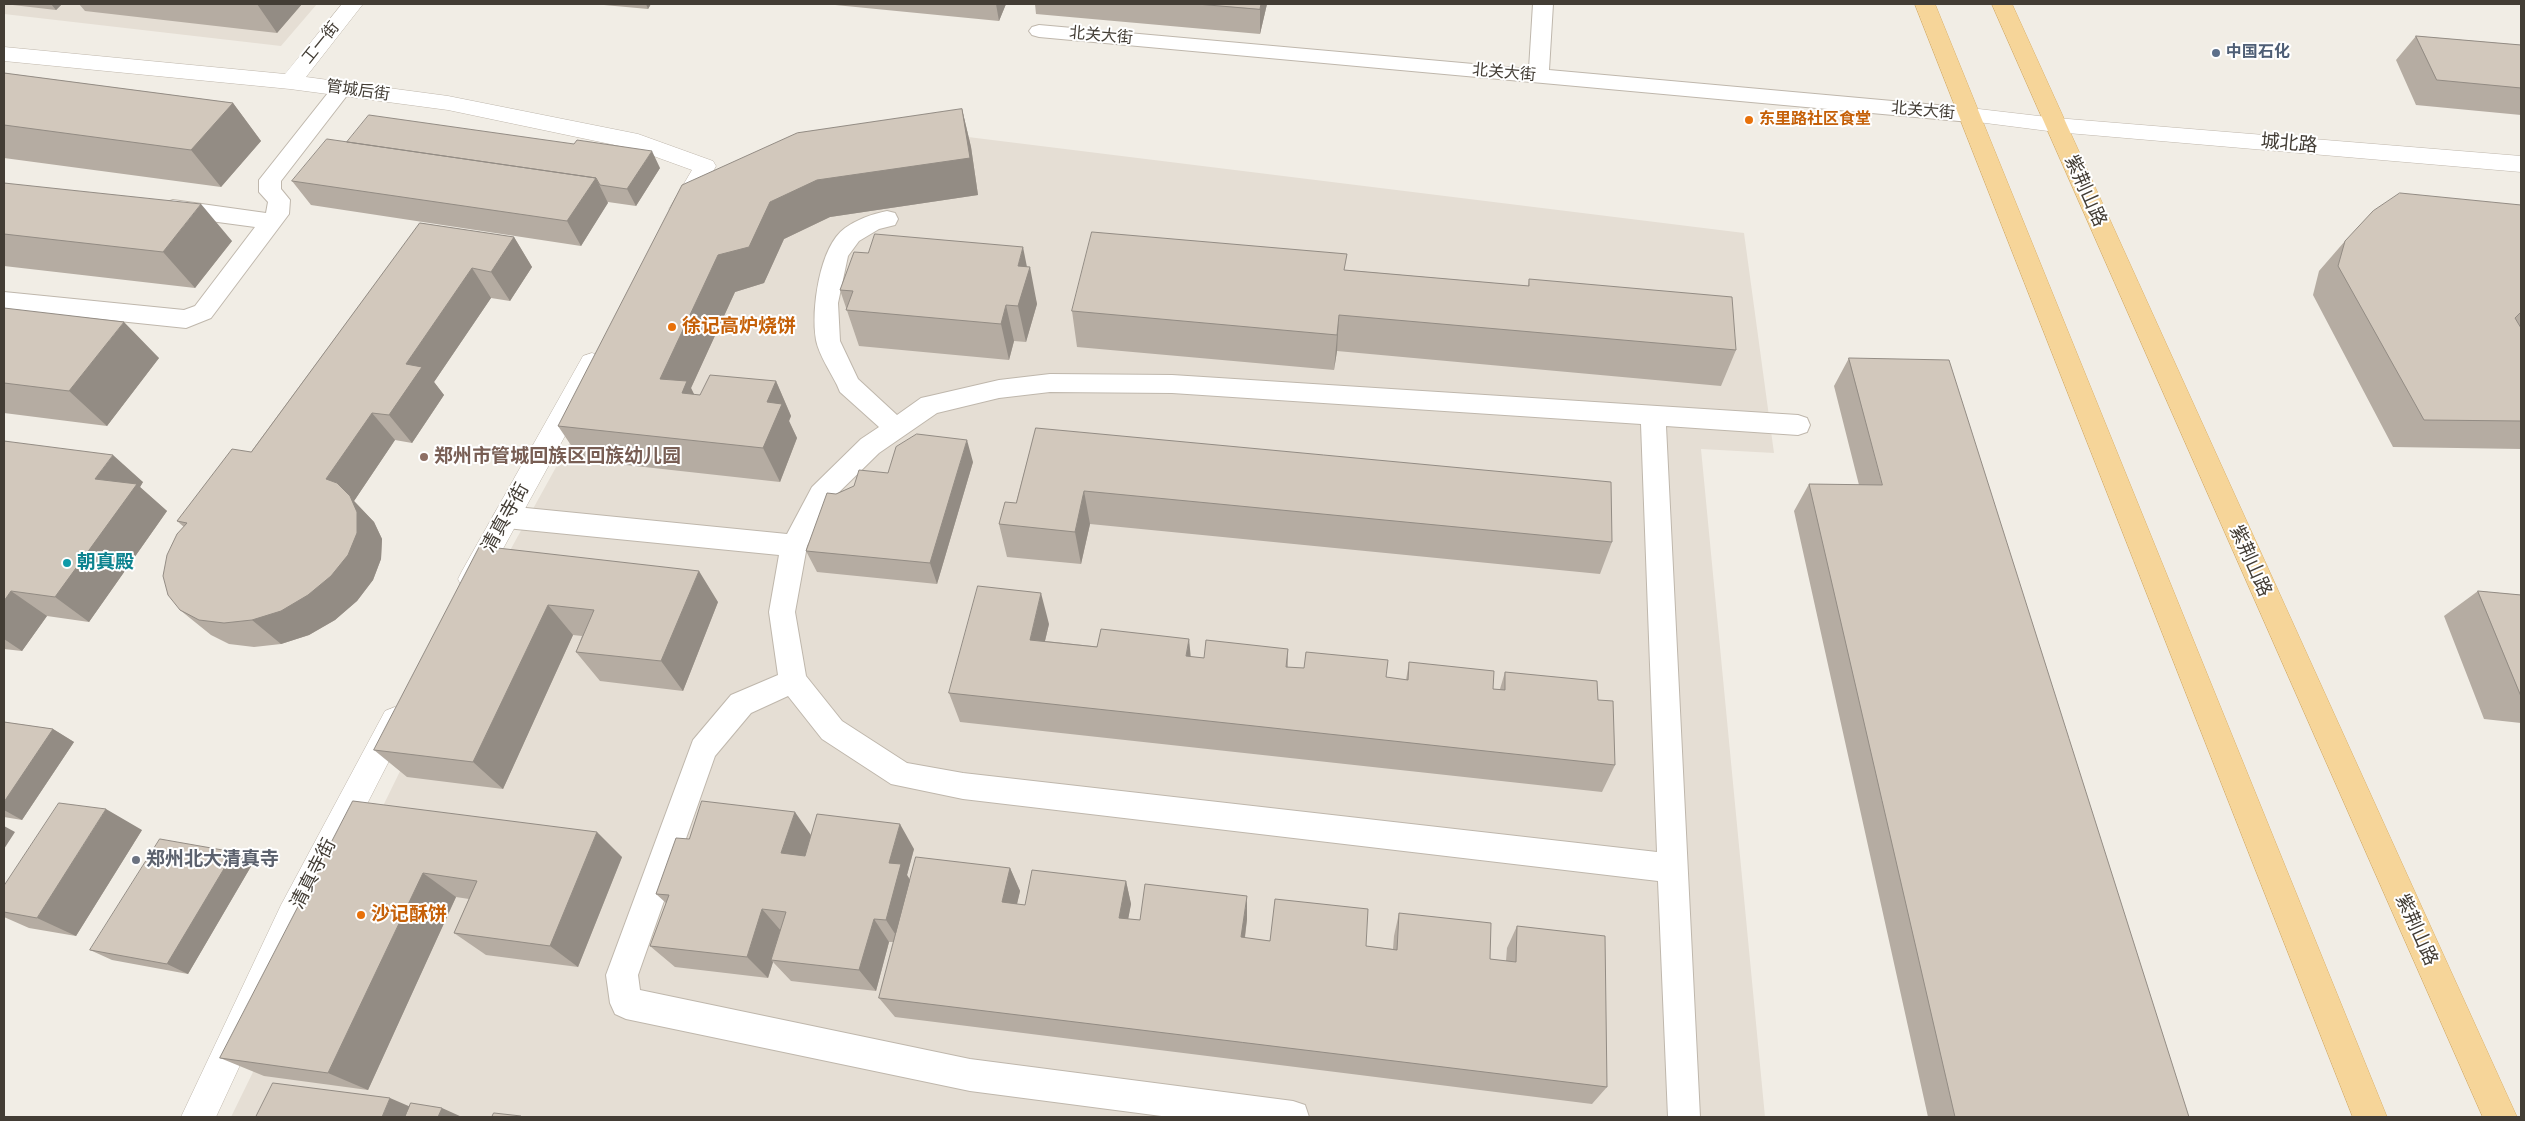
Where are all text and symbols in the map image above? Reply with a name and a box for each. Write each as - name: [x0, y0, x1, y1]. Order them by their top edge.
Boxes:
- street label: 工一街: [298, 18, 344, 68]
- street label: 北关大街: [1068, 24, 1134, 48]
- place label: 中国石化: [2226, 43, 2290, 63]
- marker: 中国石化: [2210, 47, 2222, 59]
- street label: 北关大街: [1471, 61, 1537, 85]
- street label: 管城后街: [325, 77, 391, 105]
- street label: 北关大街: [1890, 99, 1956, 123]
- place label: 东里路社区食堂: [1759, 110, 1871, 130]
- marker: 东里路社区食堂: [1743, 114, 1755, 126]
- street label: 城北路: [2260, 130, 2318, 158]
- street label: 紫荆山路: [2059, 152, 2111, 230]
- place label: 徐记高炉烧饼: [682, 316, 796, 338]
- marker: 徐记高炉烧饼: [666, 321, 678, 333]
- place label: 郑州市管城回族区回族幼儿园: [434, 446, 681, 468]
- marker: 郑州市管城回族区回族幼儿园: [418, 451, 430, 463]
- street label: 清真寺街: [478, 479, 534, 557]
- street label: 紫荆山路: [2224, 522, 2276, 600]
- place label: 朝真殿: [77, 552, 134, 574]
- marker: 朝真殿: [61, 557, 73, 569]
- street label: 清真寺街: [287, 835, 341, 913]
- place label: 郑州北大清真寺: [146, 849, 279, 871]
- marker: 郑州北大清真寺: [130, 854, 142, 866]
- street label: 紫荆山路: [2390, 891, 2442, 969]
- place label: 沙记酥饼: [371, 904, 447, 926]
- marker: 沙记酥饼: [355, 909, 367, 921]

